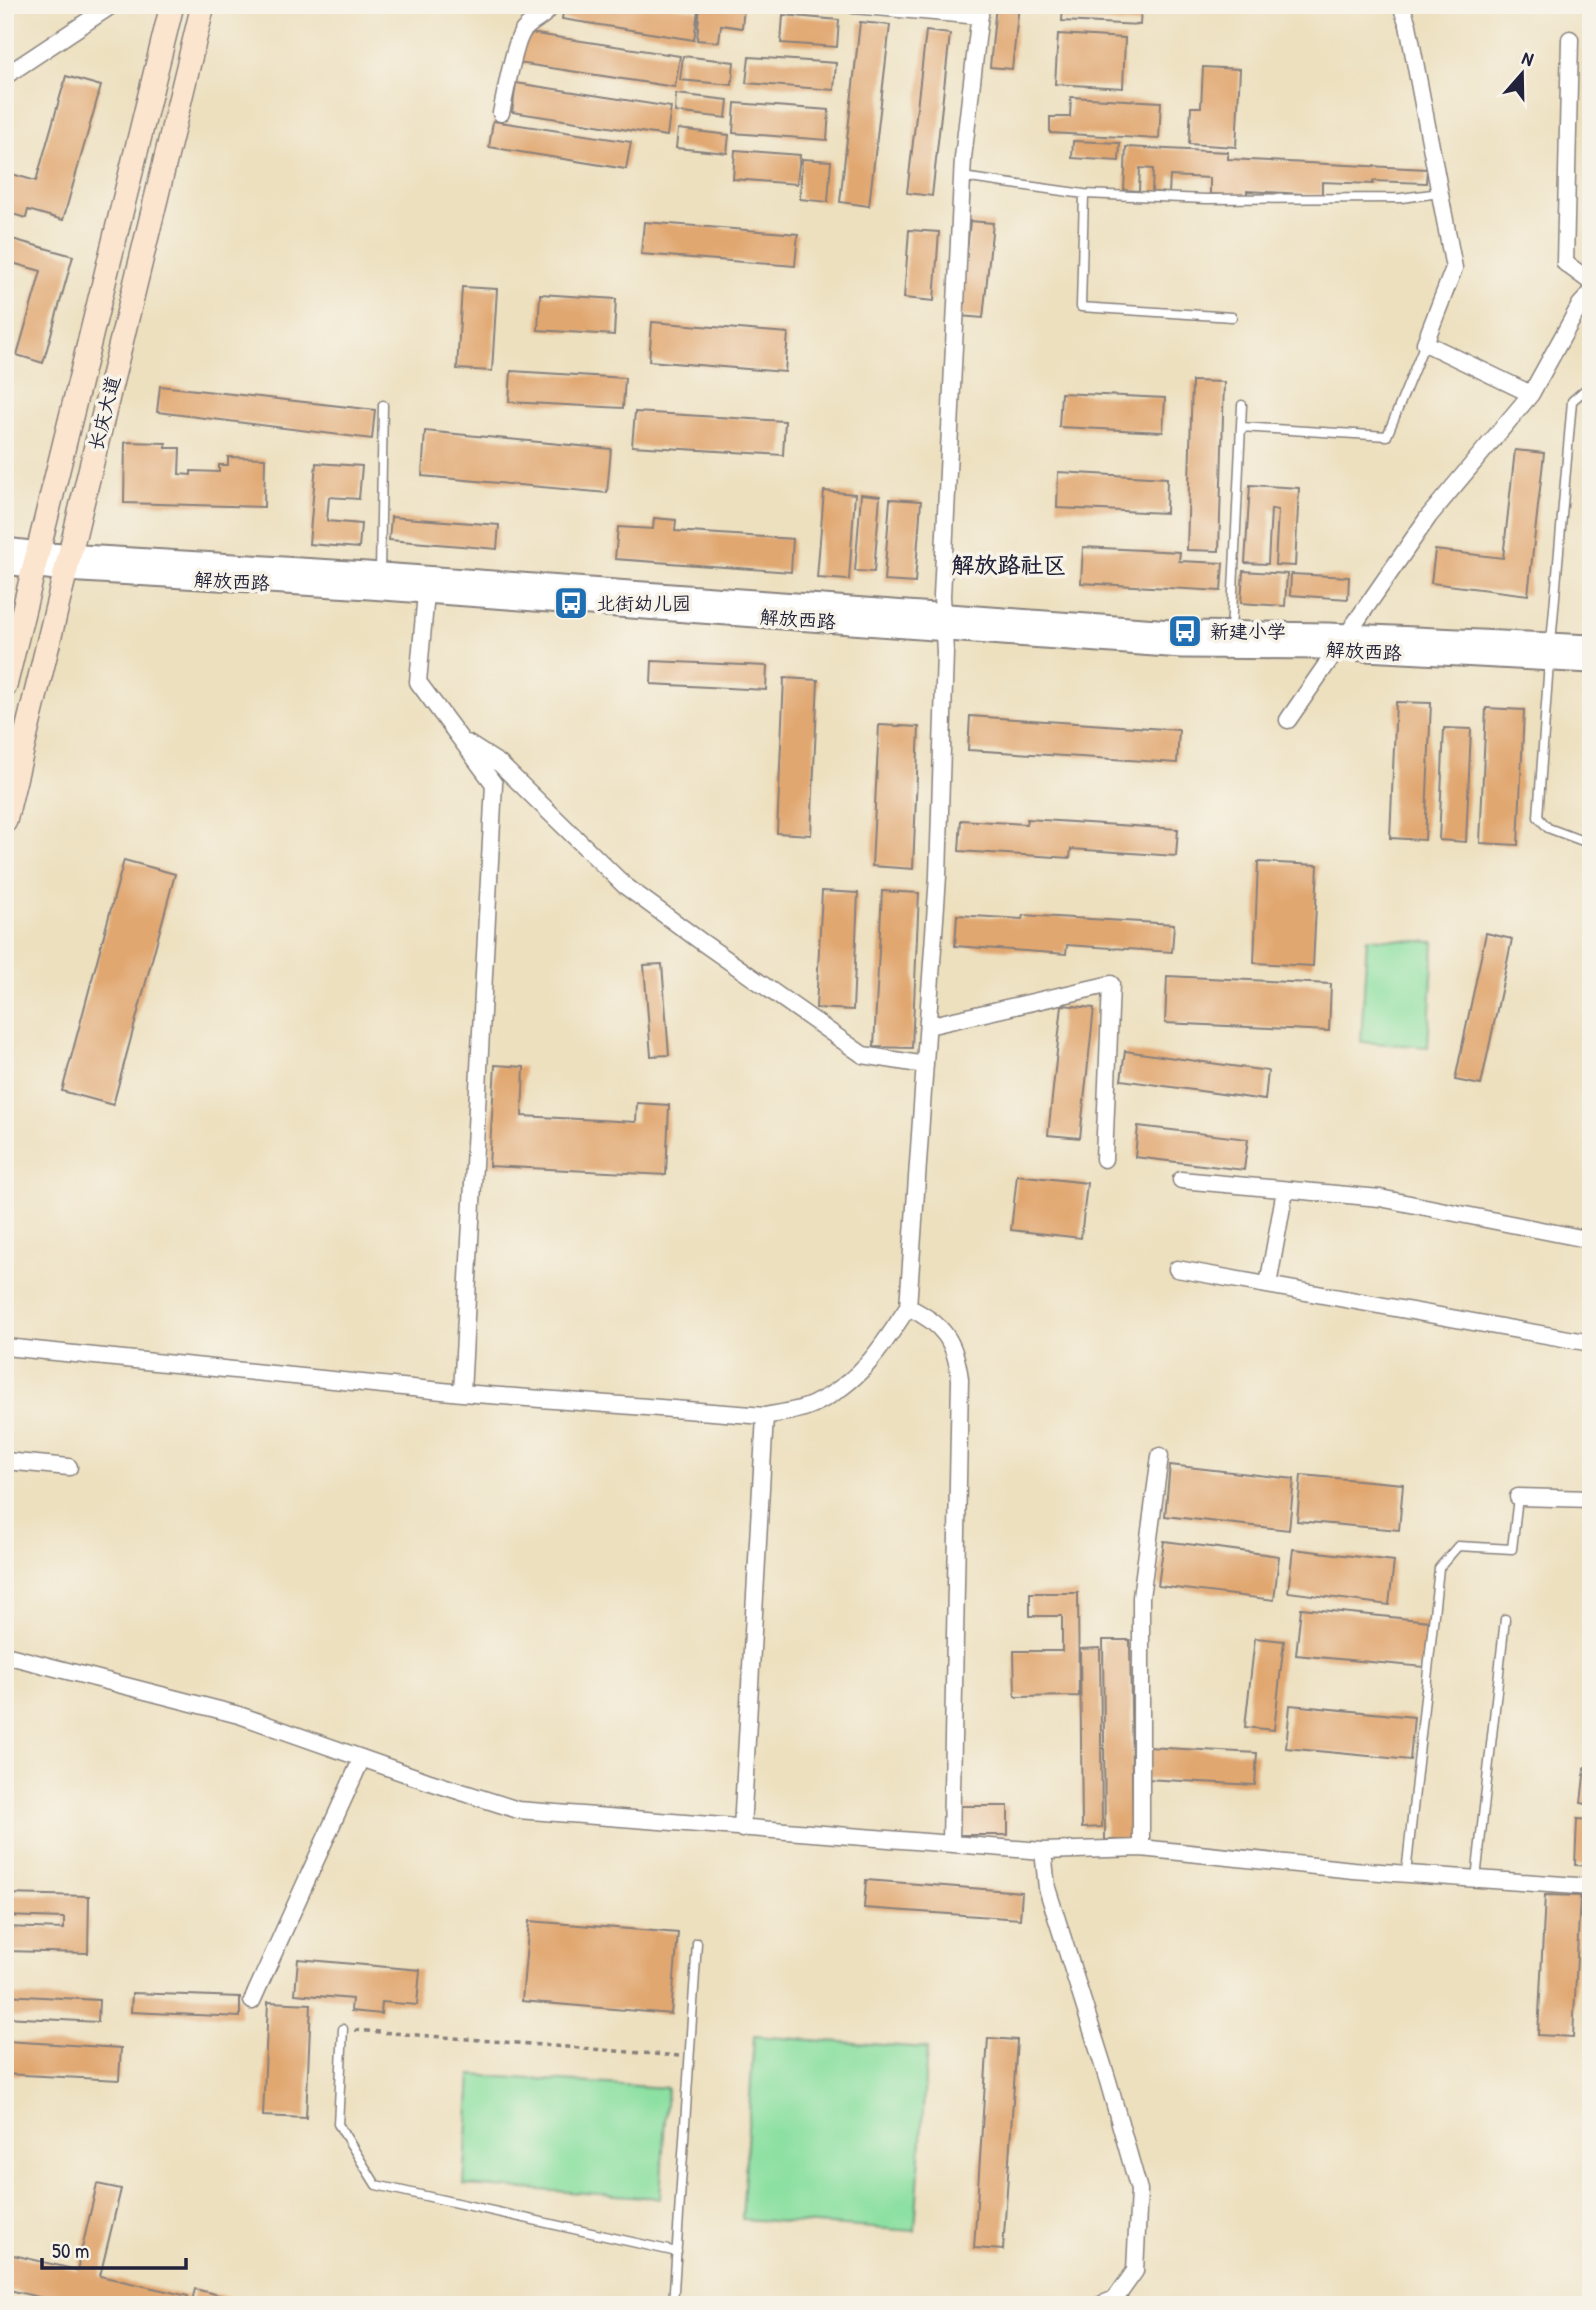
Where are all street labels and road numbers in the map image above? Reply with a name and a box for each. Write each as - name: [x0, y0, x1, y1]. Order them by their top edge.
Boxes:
- street label: 长庆大道: [82, 373, 126, 453]
- street label: 解放西路: [193, 566, 271, 596]
- street label: 解放西路: [759, 603, 837, 635]
- street label: 解放西路: [1325, 636, 1403, 666]

